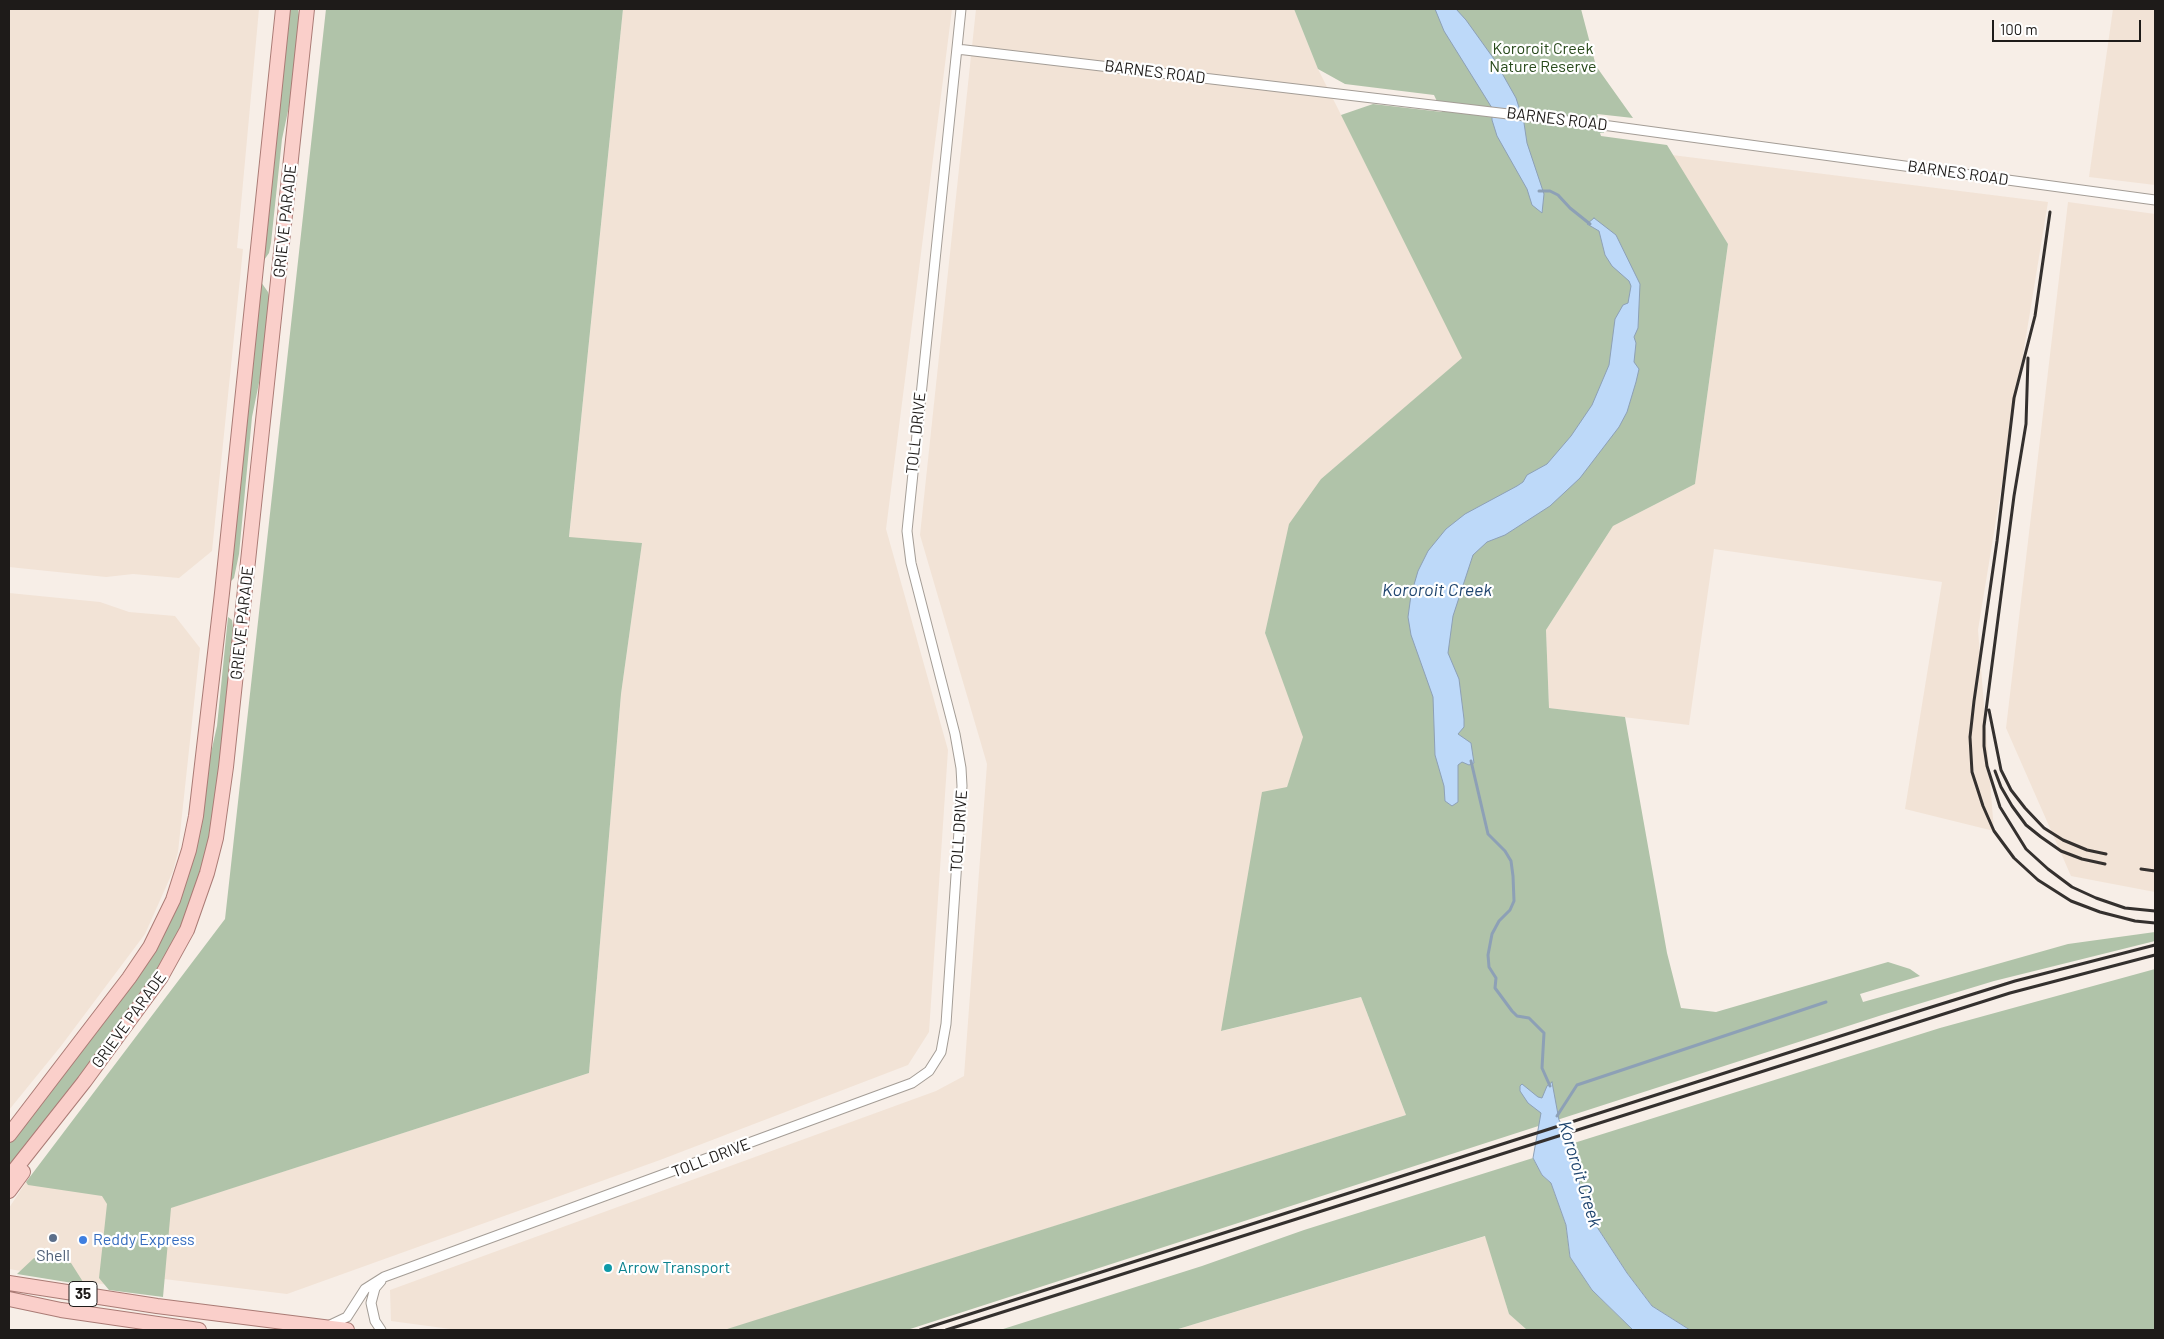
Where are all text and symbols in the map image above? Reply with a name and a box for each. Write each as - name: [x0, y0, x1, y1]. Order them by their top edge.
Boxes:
- scale bar: [1994, 10, 2143, 42]
- text: 100 m: [2000, 20, 2038, 38]
- park label: Kororoit Creek Nature Reserve: [1489, 39, 1597, 77]
- street label: BARNES ROAD: [1104, 56, 1206, 88]
- street label: BARNES ROAD: [1506, 103, 1608, 135]
- street label: BARNES ROAD: [1907, 156, 2009, 190]
- street label: GRIEVE PARADE: [269, 163, 301, 279]
- street label: TOLL DRIVE: [902, 391, 930, 475]
- street label: GRIEVE PARADE: [226, 565, 258, 681]
- water label: Kororoit Creek: [1382, 579, 1492, 601]
- street label: TOLL DRIVE: [947, 789, 971, 873]
- street label: GRIEVE PARADE: [88, 968, 170, 1072]
- water label: Kororoit Creek: [1554, 1118, 1606, 1230]
- street label: TOLL DRIVE: [669, 1134, 753, 1182]
- place label: Reddy Express: [93, 1230, 195, 1250]
- marker: Shell: [47, 1232, 59, 1244]
- marker: Reddy Express: [77, 1234, 89, 1246]
- place label: Shell: [36, 1246, 70, 1266]
- place label: Arrow Transport: [618, 1258, 730, 1278]
- marker: Arrow Transport: [602, 1262, 614, 1274]
- road number: 35: [69, 1282, 97, 1306]

